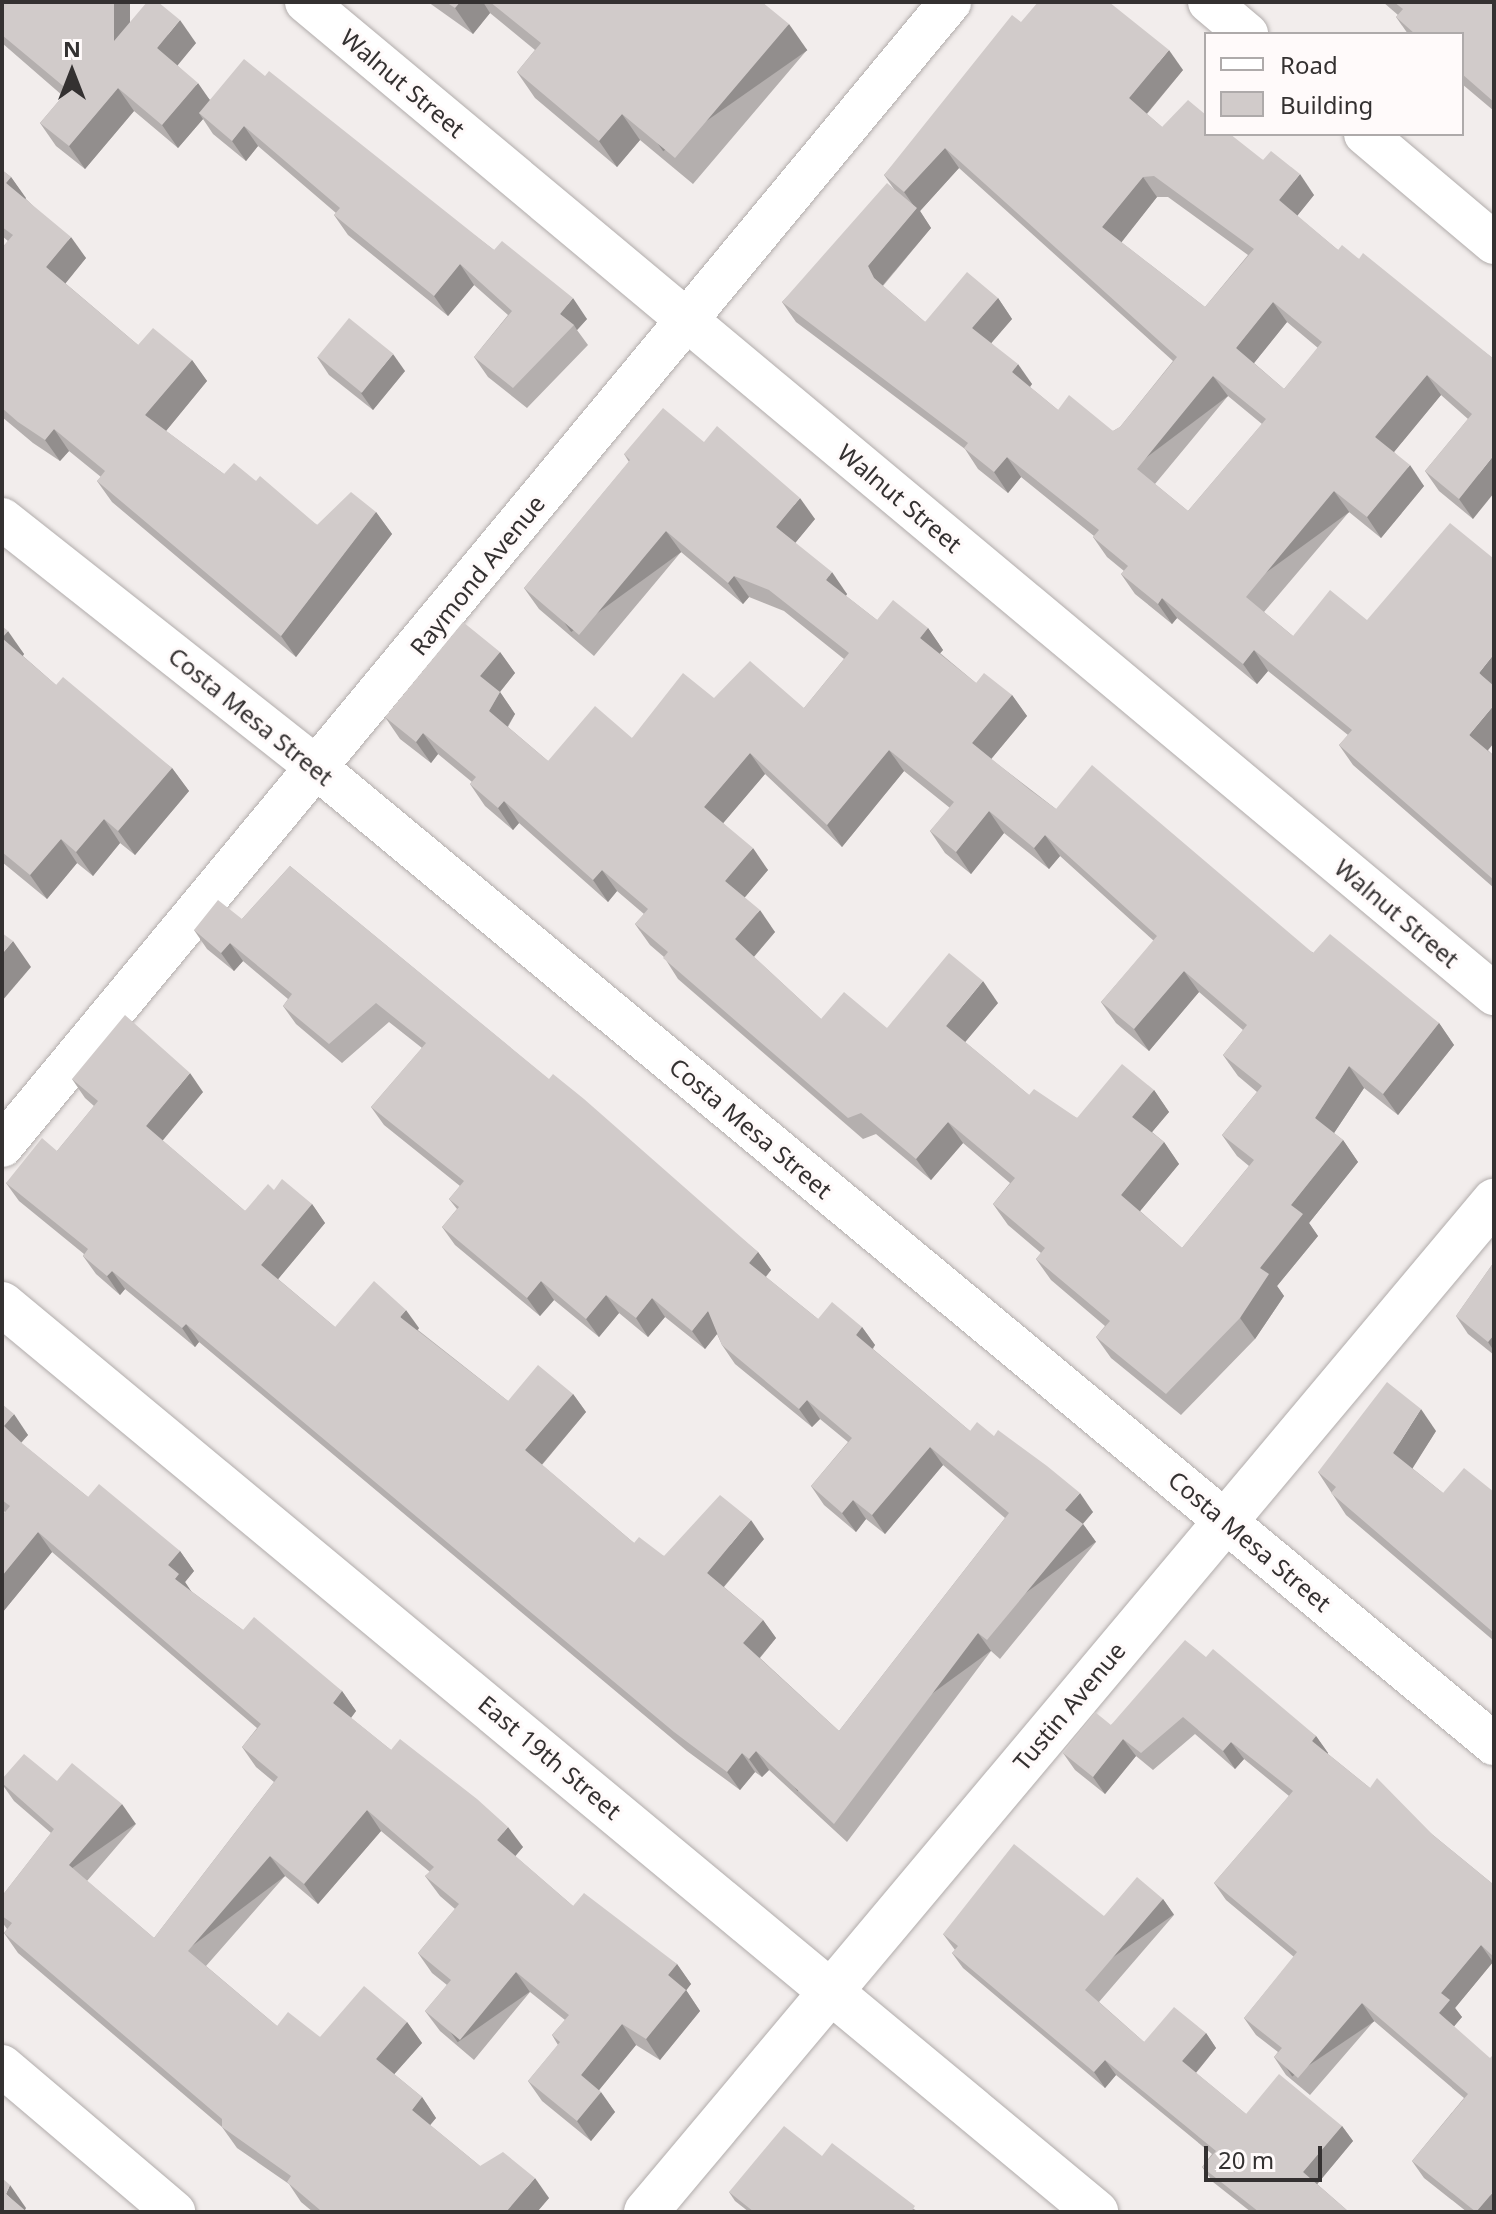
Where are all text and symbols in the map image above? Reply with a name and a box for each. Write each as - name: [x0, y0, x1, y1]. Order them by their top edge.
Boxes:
- street label: Walnut Street: [335, 23, 471, 143]
- north arrow: [32, 32, 112, 112]
- legend: [1204, 32, 1464, 136]
- text: N: [63, 33, 81, 63]
- text: Road: [1280, 48, 1338, 81]
- text: Building: [1280, 88, 1373, 121]
- street label: Walnut Street: [832, 438, 968, 558]
- street label: Raymond Avenue: [404, 489, 550, 661]
- street label: Costa Mesa Street: [163, 641, 339, 791]
- street label: Walnut Street: [1329, 853, 1465, 973]
- street label: Costa Mesa Street: [664, 1052, 838, 1204]
- street label: Costa Mesa Street: [1163, 1465, 1337, 1617]
- street label: Tustin Avenue: [1007, 1636, 1131, 1776]
- street label: East 19th Street: [473, 1689, 627, 1825]
- scale bar: [1208, 2130, 1326, 2180]
- text: 20 m: [1218, 2143, 1274, 2176]

